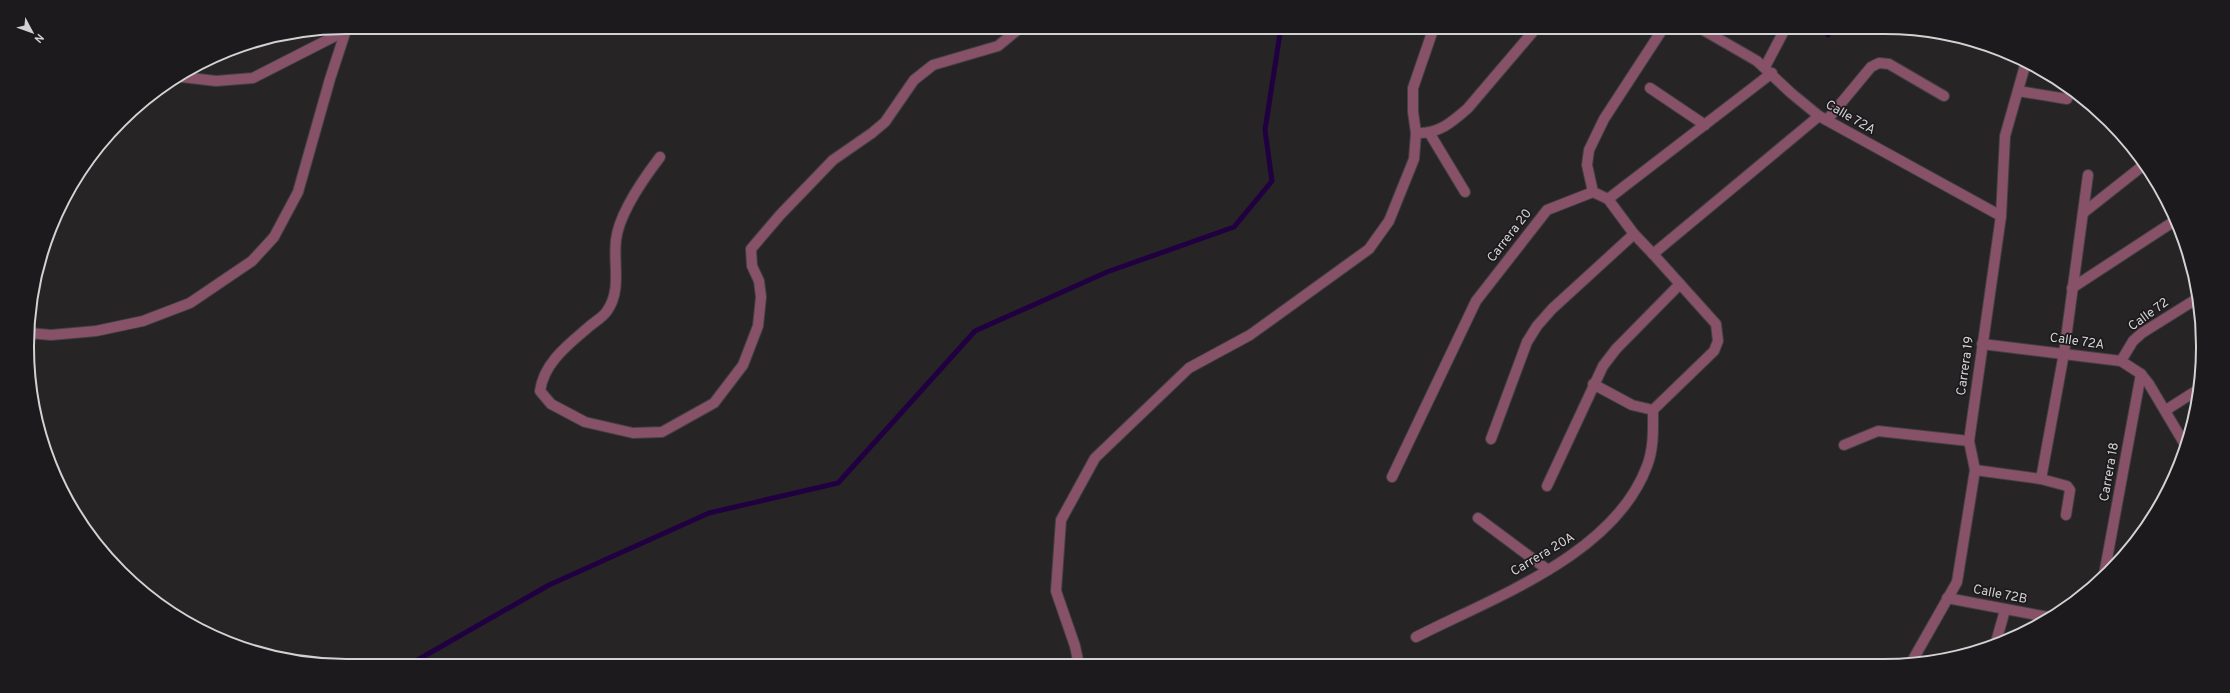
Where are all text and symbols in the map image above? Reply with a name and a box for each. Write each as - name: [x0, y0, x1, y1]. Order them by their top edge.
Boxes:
- north arrow: [12, 12, 52, 52]
- text: N: [31, 30, 47, 45]
- street label: Calle 72A: [1822, 97, 1878, 139]
- street label: Carrera 20: [1484, 206, 1536, 266]
- street label: Calle 72: [2126, 295, 2172, 335]
- street label: Calle 72A: [2049, 330, 2105, 354]
- street label: Carrera 19: [1954, 335, 1978, 397]
- street label: Carrera 18: [2097, 441, 2123, 503]
- street label: Carrera 20A: [1508, 530, 1578, 580]
- street label: Calle 72B: [1972, 582, 2028, 608]

